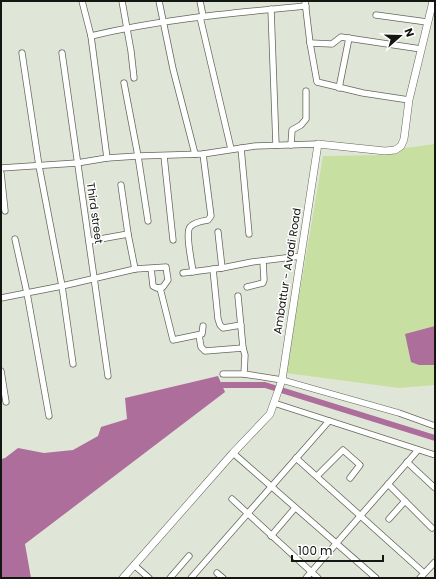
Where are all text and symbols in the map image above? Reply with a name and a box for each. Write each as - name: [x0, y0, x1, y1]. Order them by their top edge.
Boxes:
- north arrow: [380, 16, 420, 56]
- text: N: [400, 26, 418, 39]
- street label: Third street: [83, 181, 107, 245]
- street label: Ambattur - Avadi Road: [269, 207, 305, 335]
- scale bar: [292, 537, 383, 563]
- text: 100 m: [298, 542, 332, 559]

